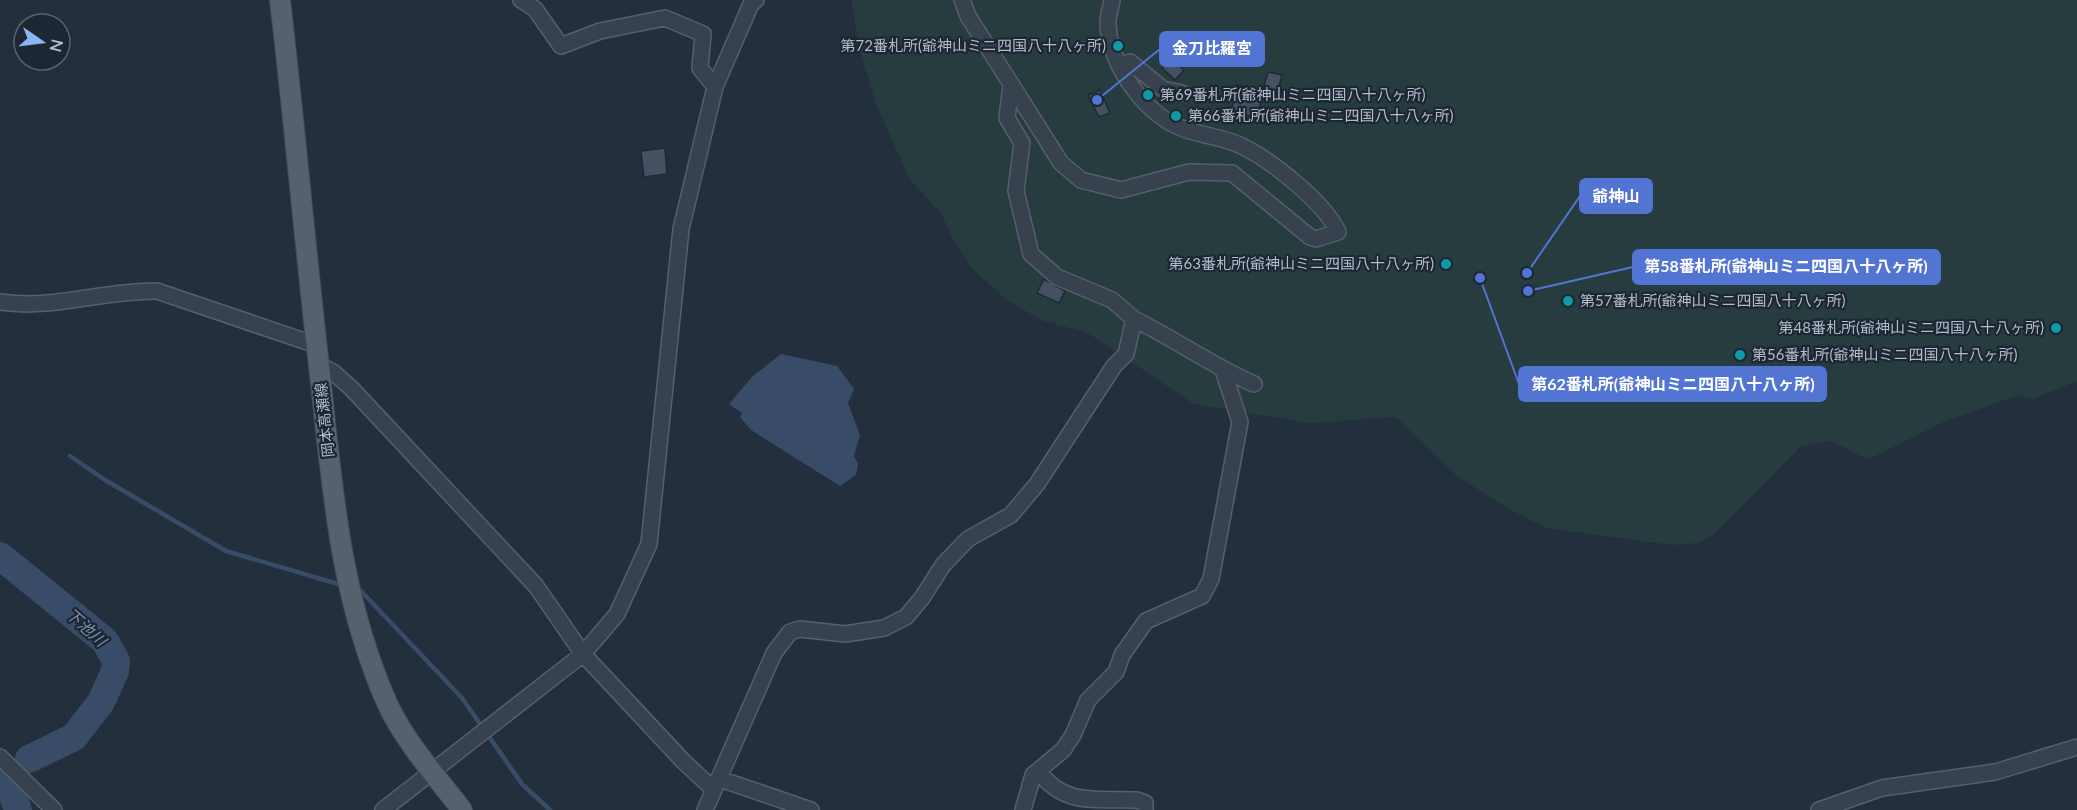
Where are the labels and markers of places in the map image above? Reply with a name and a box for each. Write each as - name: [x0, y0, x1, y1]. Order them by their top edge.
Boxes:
- callout: 金刀比羅宮: [1160, 32, 1264, 66]
- place label: 第72番札所(爺神山ミニ四国八十八ヶ所): [841, 36, 1106, 54]
- marker: 第72番札所(爺神山ミニ四国八十八ヶ所): [1111, 39, 1125, 53]
- place label: 第69番札所(爺神山ミニ四国八十八ヶ所): [1160, 85, 1425, 103]
- marker: 第69番札所(爺神山ミニ四国八十八ヶ所): [1141, 88, 1155, 102]
- place label: 第66番札所(爺神山ミニ四国八十八ヶ所): [1188, 106, 1453, 124]
- marker: 第66番札所(爺神山ミニ四国八十八ヶ所): [1169, 109, 1183, 123]
- callout: 爺神山: [1580, 179, 1652, 213]
- callout: 第58番札所(爺神山ミニ四国八十八ヶ所): [1633, 250, 1940, 284]
- place label: 第63番札所(爺神山ミニ四国八十八ヶ所): [1169, 254, 1434, 272]
- marker: 第63番札所(爺神山ミニ四国八十八ヶ所): [1439, 257, 1453, 271]
- place label: 第57番札所(爺神山ミニ四国八十八ヶ所): [1580, 291, 1845, 309]
- marker: 第57番札所(爺神山ミニ四国八十八ヶ所): [1561, 294, 1575, 308]
- place label: 第48番札所(爺神山ミニ四国八十八ヶ所): [1779, 318, 2044, 336]
- marker: 第48番札所(爺神山ミニ四国八十八ヶ所): [2049, 321, 2063, 335]
- place label: 第56番札所(爺神山ミニ四国八十八ヶ所): [1752, 345, 2017, 363]
- marker: 第56番札所(爺神山ミニ四国八十八ヶ所): [1733, 348, 1747, 362]
- callout: 第62番札所(爺神山ミニ四国八十八ヶ所): [1519, 367, 1826, 401]

